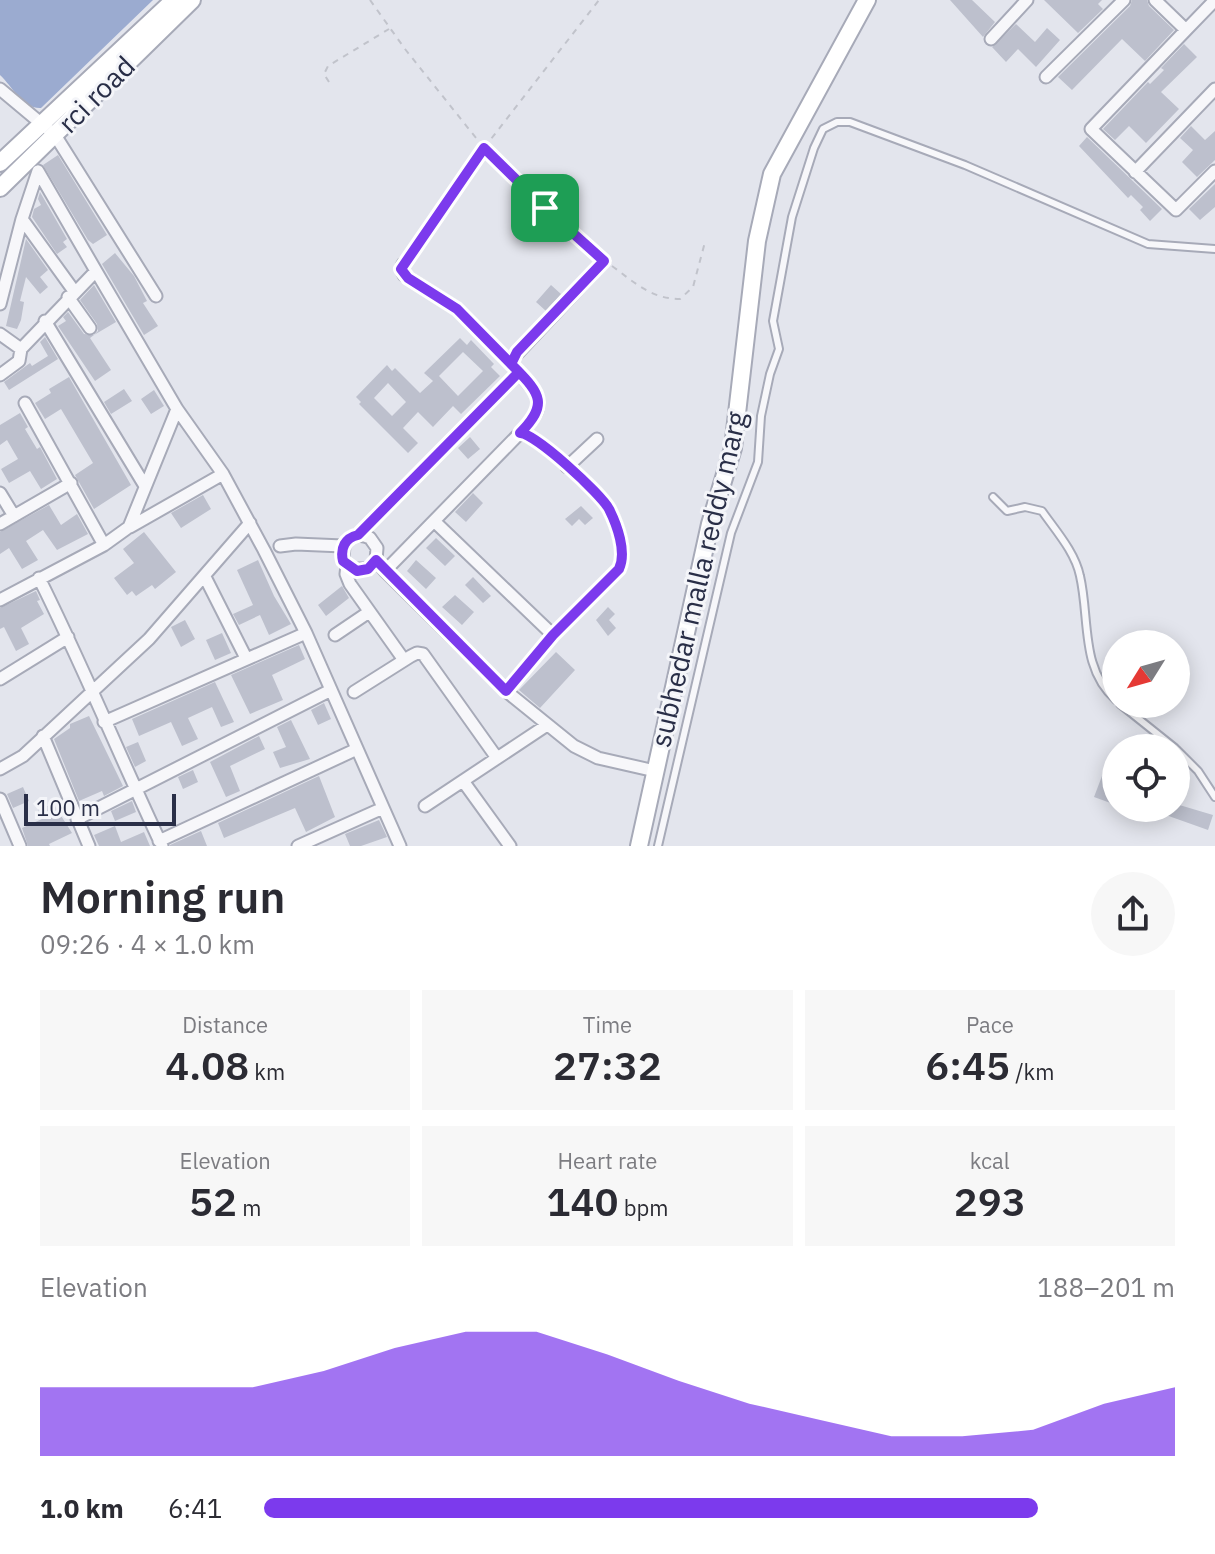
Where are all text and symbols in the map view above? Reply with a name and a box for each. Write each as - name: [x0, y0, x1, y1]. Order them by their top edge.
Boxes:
- street label: rci road: [49, 47, 143, 141]
- pin: [511, 174, 579, 242]
- icon: arrive: [523, 186, 567, 230]
- street label: subhedar malla reddy marg: [641, 407, 755, 751]
- north arrow: [1102, 630, 1190, 718]
- map controls: [1102, 630, 1190, 822]
- button: locate: [1102, 734, 1190, 822]
- scale bar: [24, 790, 176, 826]
- text: 100 m: [36, 793, 100, 822]
- text: Morning run: [40, 868, 285, 925]
- button: share: [1091, 872, 1175, 956]
- text: 09:26 · 4 × 1.0 km: [40, 927, 255, 961]
- text: Distance: [182, 1010, 268, 1039]
- text: Time: [583, 1010, 632, 1039]
- text: Pace: [966, 1010, 1014, 1039]
- text: 4.08: [165, 1039, 249, 1091]
- text: 27:32: [553, 1039, 662, 1091]
- text: 6:45: [925, 1039, 1010, 1091]
- text: km: [249, 1057, 285, 1086]
- text: /km: [1010, 1057, 1054, 1086]
- text: Elevation: [180, 1146, 271, 1175]
- text: Heart rate: [558, 1146, 657, 1175]
- text: kcal: [970, 1146, 1010, 1175]
- text: 52: [189, 1175, 237, 1227]
- text: 140: [547, 1175, 619, 1227]
- text: 293: [954, 1175, 1026, 1227]
- text: m: [237, 1193, 261, 1222]
- text: bpm: [619, 1193, 668, 1222]
- text: Elevation: [40, 1270, 148, 1304]
- text: 188–201 m: [1037, 1270, 1175, 1304]
- text: 1.0 km: [40, 1491, 124, 1525]
- text: 6:41: [168, 1491, 222, 1525]

